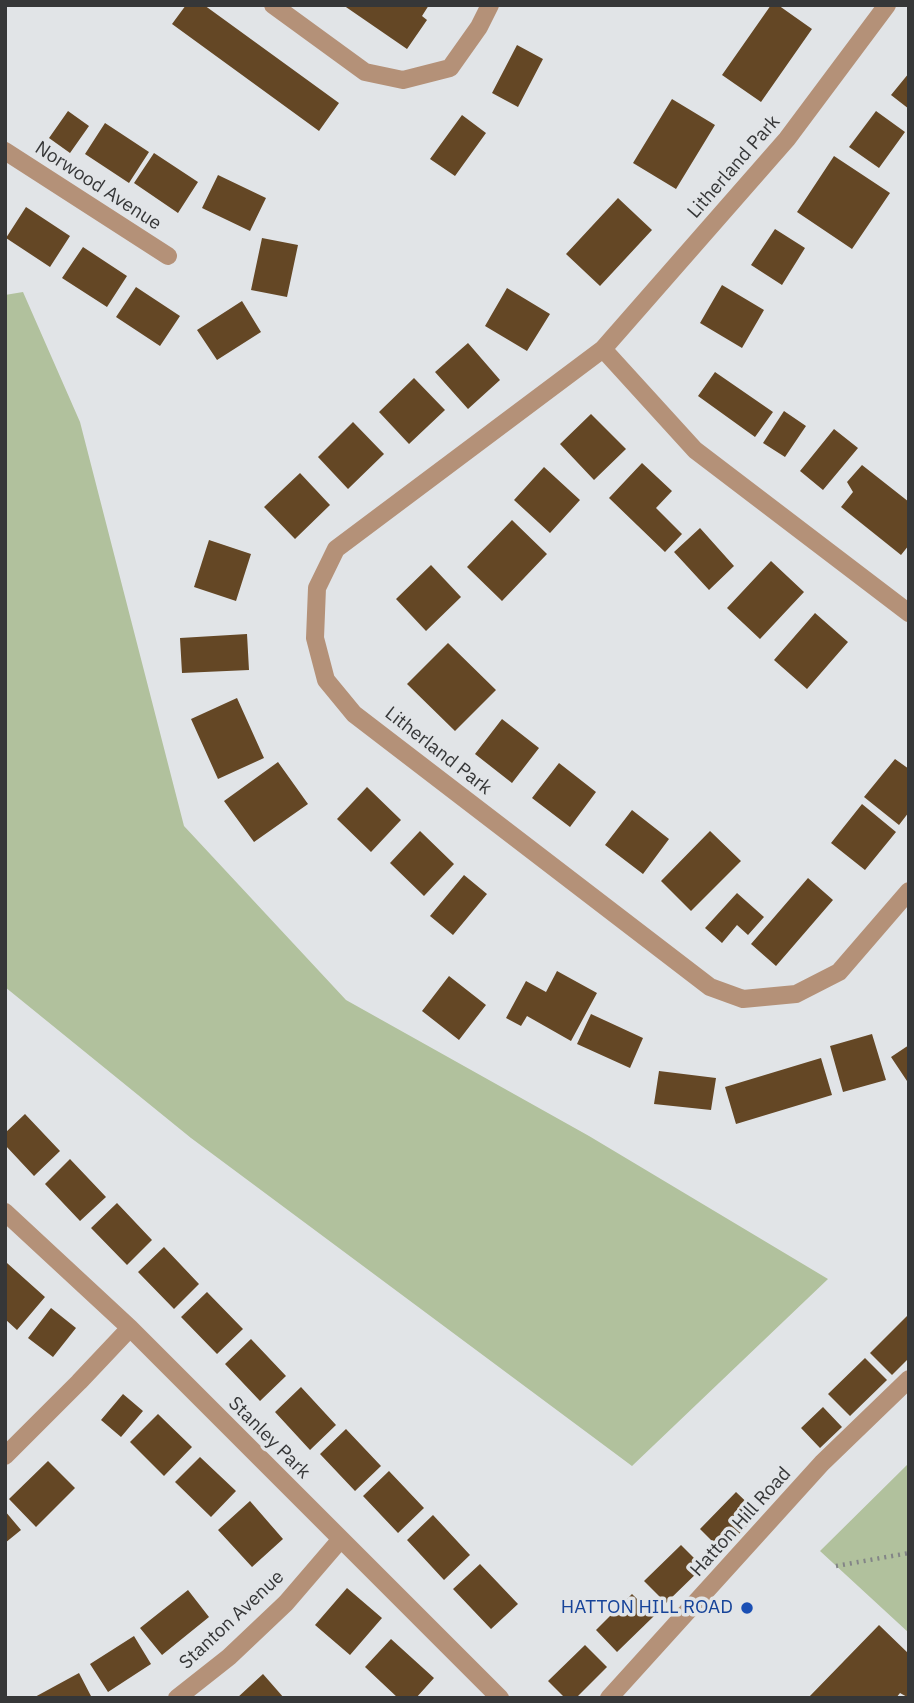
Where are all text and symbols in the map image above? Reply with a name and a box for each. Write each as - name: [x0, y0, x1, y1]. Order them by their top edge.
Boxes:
- street label: Litherland Park: [683, 111, 785, 223]
- street label: Norwood Avenue: [31, 137, 165, 235]
- street label: Litherland Park: [380, 702, 496, 800]
- street label: Stanley Park: [223, 1392, 315, 1484]
- street label: Hatton Hill Road: [686, 1463, 796, 1581]
- street label: Stanton Avenue: [175, 1566, 289, 1674]
- place label: HATTON HILL ROAD: [561, 1597, 733, 1619]
- marker: HATTON HILL ROAD: [739, 1600, 755, 1616]

